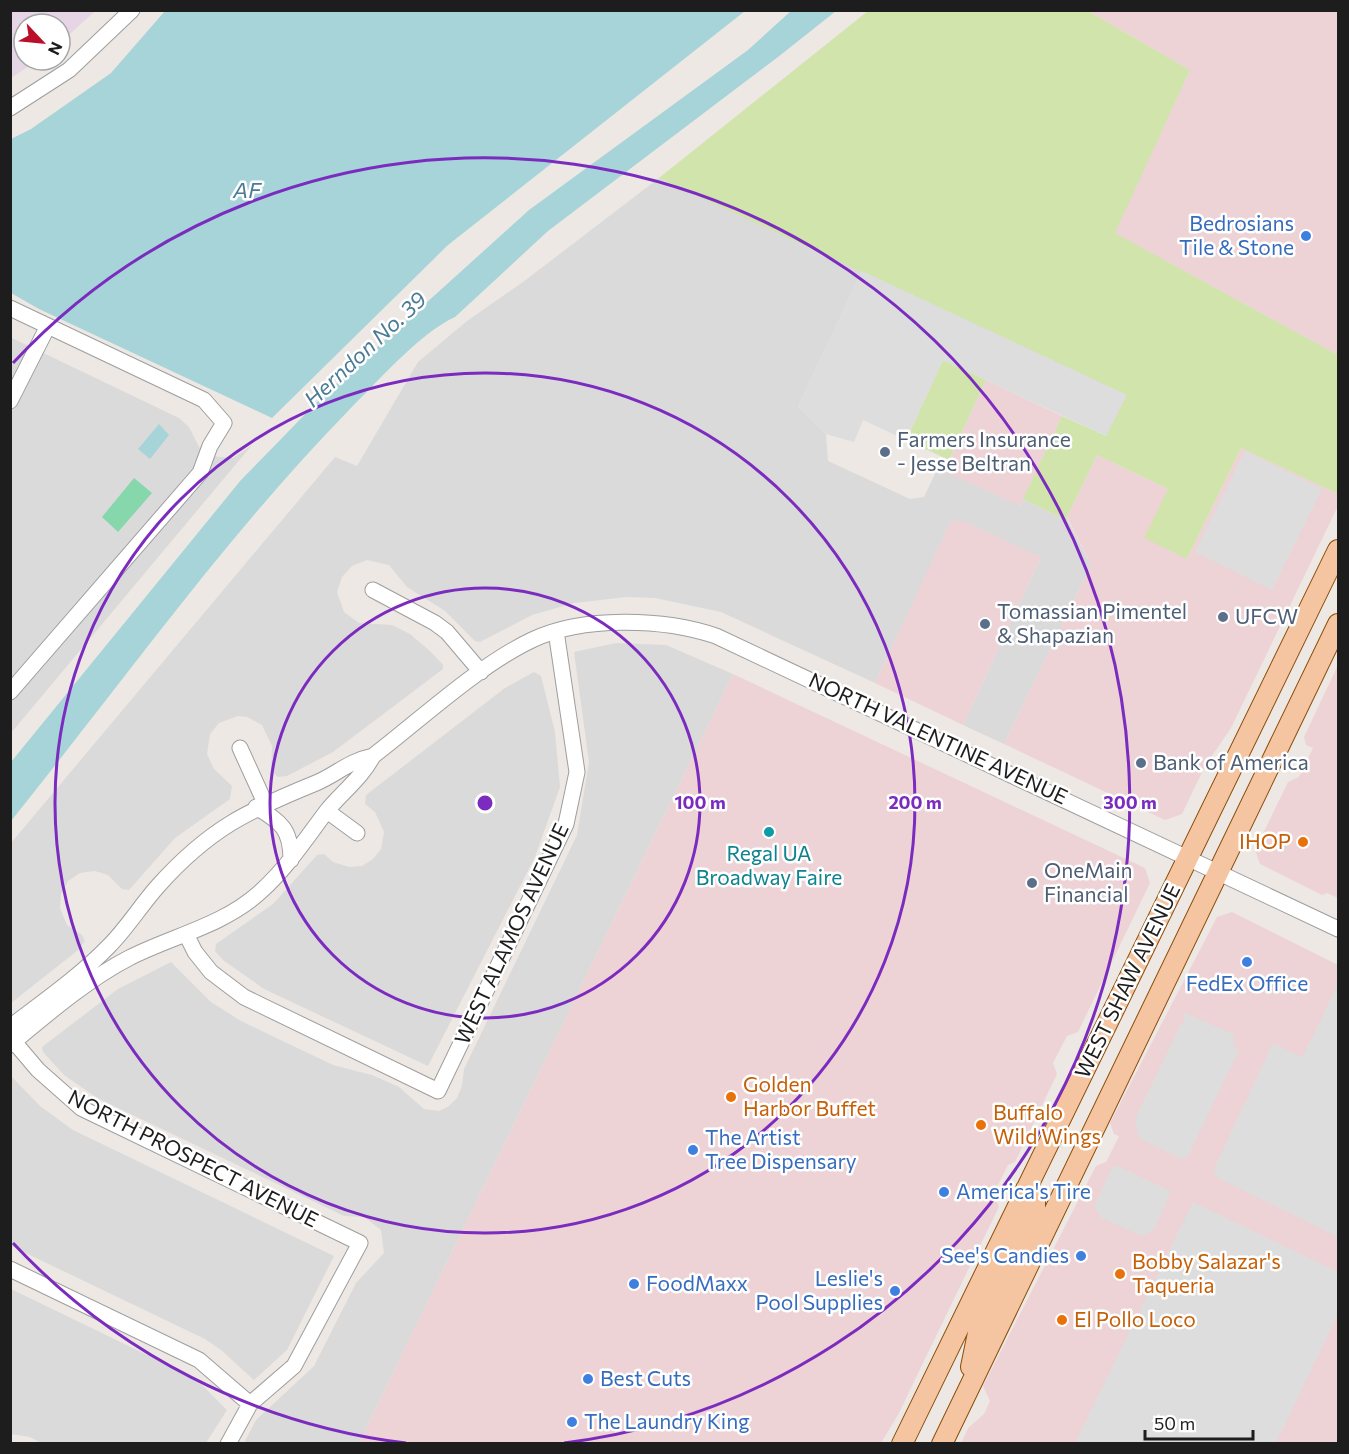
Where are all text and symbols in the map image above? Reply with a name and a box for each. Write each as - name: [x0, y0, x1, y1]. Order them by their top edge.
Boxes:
- north arrow: [12, 12, 72, 72]
- text: N: [45, 39, 67, 58]
- water label: AF: [232, 176, 262, 203]
- place label: Bedrosians Tile & Stone: [1179, 210, 1294, 259]
- marker: Bedrosians Tile & Stone: [1299, 229, 1313, 243]
- water label: Herndon No. 39: [298, 285, 432, 412]
- place label: Farmers Insurance - Jesse Beltran: [897, 426, 1071, 475]
- marker: Farmers Insurance - Jesse Beltran: [878, 445, 892, 459]
- place label: Tomassian Pimentel & Shapazian: [997, 598, 1187, 647]
- place label: UFCW: [1235, 603, 1298, 628]
- marker: UFCW: [1216, 610, 1230, 624]
- marker: Tomassian Pimentel & Shapazian: [978, 617, 992, 631]
- street label: NORTH VALENTINE AVENUE: [805, 667, 1072, 809]
- place label: Bank of America: [1153, 749, 1309, 774]
- marker: Bank of America: [1134, 756, 1148, 770]
- text: 100 m: [674, 791, 726, 813]
- text: 200 m: [888, 791, 942, 813]
- text: 300 m: [1103, 791, 1157, 813]
- centre of rings: [475, 793, 495, 813]
- street label: WEST ALAMOS AVENUE: [448, 819, 573, 1048]
- marker: Regal UA Broadway Faire: [762, 825, 776, 839]
- place label: IHOP: [1239, 828, 1291, 853]
- marker: IHOP: [1296, 835, 1310, 849]
- place label: Regal UA Broadway Faire: [696, 840, 842, 889]
- place label: OneMain Financial: [1044, 857, 1133, 906]
- marker: OneMain Financial: [1025, 876, 1039, 890]
- street label: WEST SHAW AVENUE: [1069, 879, 1185, 1082]
- marker: FedEx Office: [1240, 955, 1254, 969]
- place label: FedEx Office: [1186, 970, 1308, 995]
- place label: Golden Harbor Buffet: [743, 1071, 876, 1120]
- street label: NORTH PROSPECT AVENUE: [64, 1084, 323, 1232]
- marker: Golden Harbor Buffet: [724, 1090, 738, 1104]
- place label: Buffalo Wild Wings: [993, 1099, 1101, 1148]
- marker: Buffalo Wild Wings: [974, 1118, 988, 1132]
- place label: The Artist Tree Dispensary: [705, 1124, 857, 1173]
- marker: The Artist Tree Dispensary: [686, 1143, 700, 1157]
- place label: America's Tire: [956, 1178, 1091, 1203]
- marker: America's Tire: [937, 1185, 951, 1199]
- place label: See's Candies: [941, 1242, 1069, 1267]
- place label: Bobby Salazar's Taqueria: [1132, 1248, 1281, 1297]
- marker: See's Candies: [1074, 1249, 1088, 1263]
- place label: Leslie's Pool Supplies: [755, 1265, 883, 1314]
- marker: Bobby Salazar's Taqueria: [1113, 1267, 1127, 1281]
- place label: FoodMaxx: [646, 1270, 748, 1295]
- marker: FoodMaxx: [627, 1277, 641, 1291]
- marker: Leslie's Pool Supplies: [888, 1284, 902, 1298]
- place label: El Pollo Loco: [1074, 1306, 1196, 1331]
- marker: El Pollo Loco: [1055, 1313, 1069, 1327]
- place label: Best Cuts: [600, 1365, 691, 1390]
- marker: Best Cuts: [581, 1372, 595, 1386]
- scale bar: [1145, 1403, 1253, 1441]
- place label: The Laundry King: [584, 1408, 750, 1433]
- text: 50 m: [1154, 1412, 1195, 1434]
- marker: The Laundry King: [565, 1415, 579, 1429]

